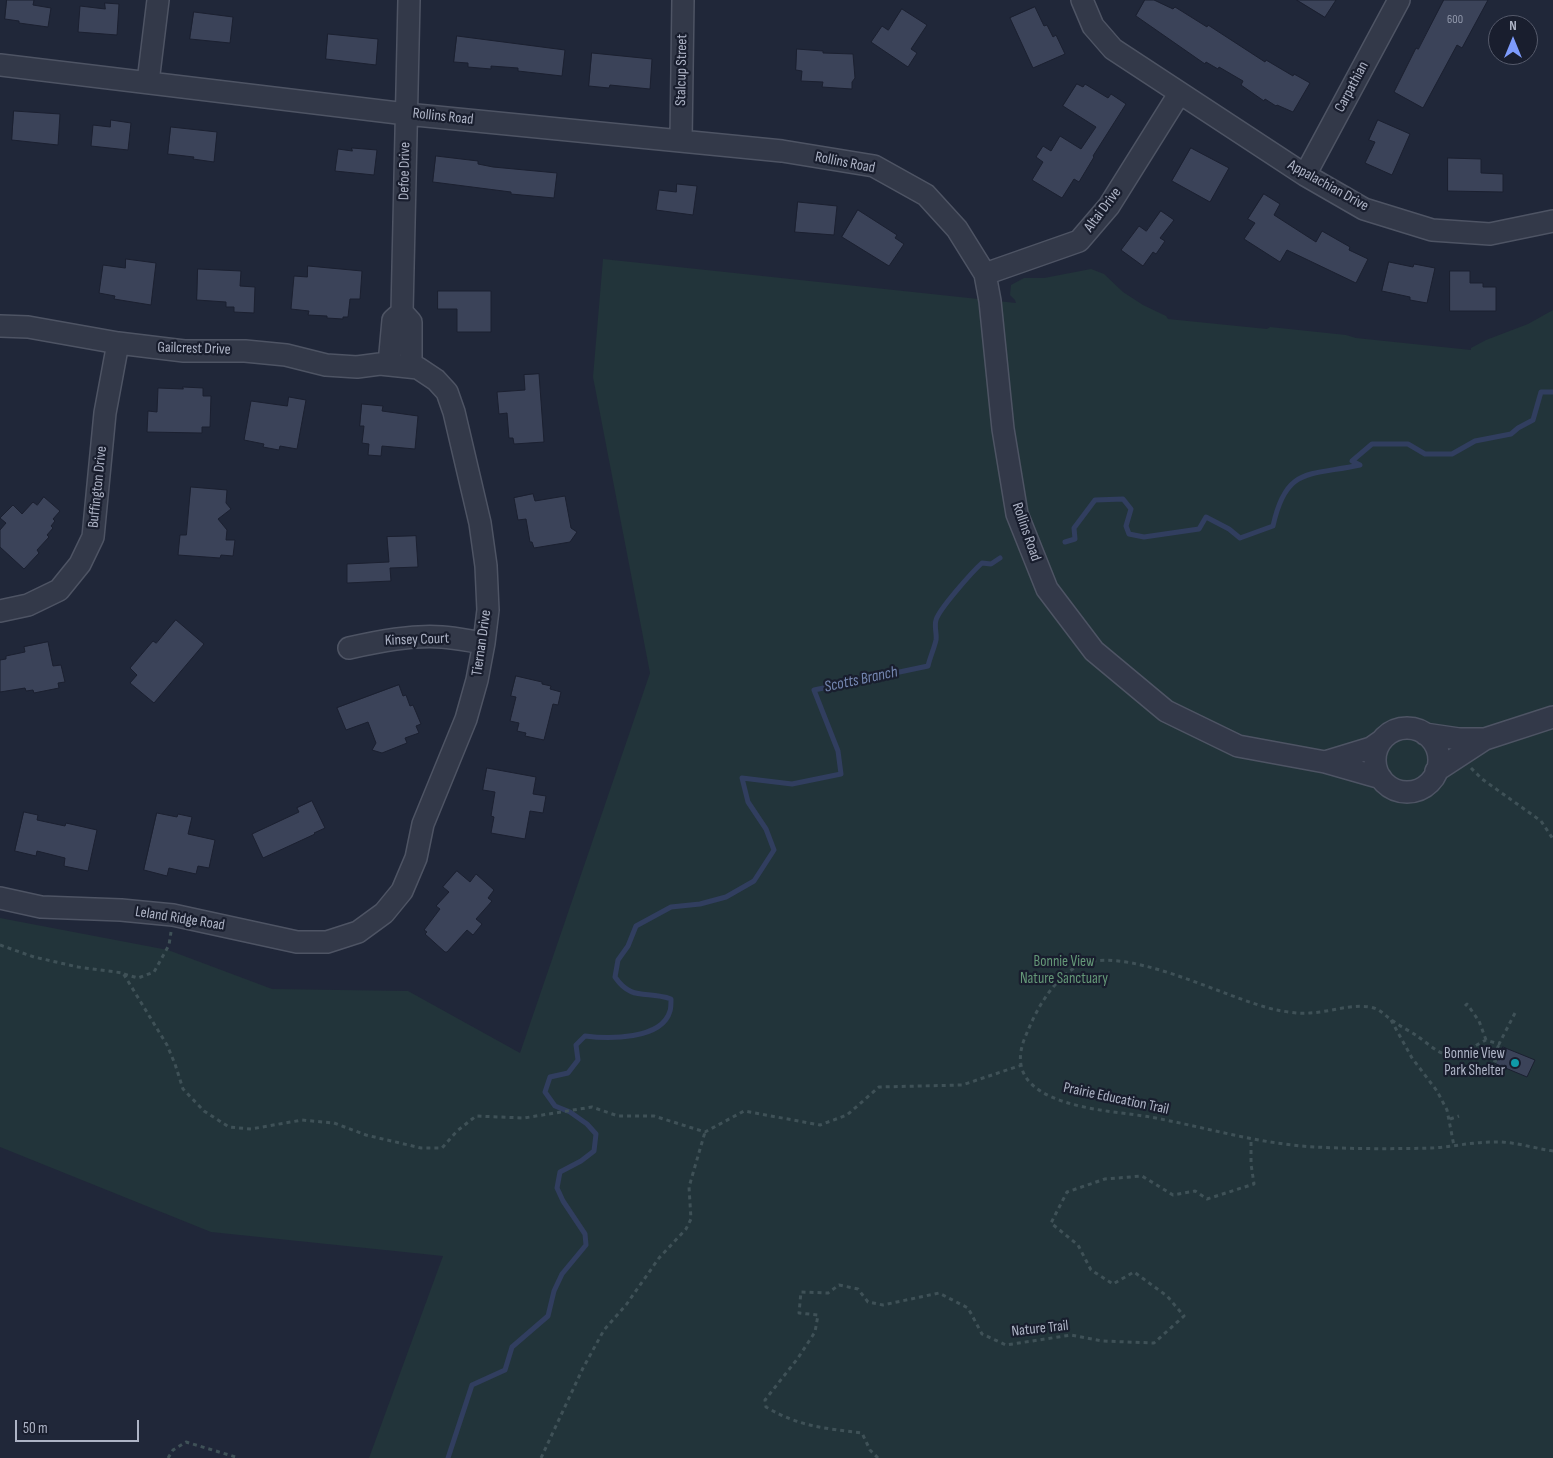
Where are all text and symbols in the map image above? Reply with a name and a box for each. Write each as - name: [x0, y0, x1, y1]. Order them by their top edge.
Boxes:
- house number: 600: [1447, 13, 1463, 27]
- north arrow: [1488, 15, 1538, 65]
- text: N: [1509, 17, 1517, 34]
- street label: Stalcup Street: [672, 34, 692, 106]
- street label: Carpathian: [1331, 58, 1373, 116]
- street label: Rollins Road: [412, 105, 474, 129]
- street label: Defoe Drive: [395, 142, 415, 200]
- street label: Rollins Road: [813, 148, 877, 178]
- street label: Appalachian Drive: [1285, 156, 1371, 216]
- street label: Altai Drive: [1080, 184, 1126, 236]
- street label: Gailcrest Drive: [157, 339, 231, 359]
- street label: Buffington Drive: [85, 445, 111, 529]
- street label: Rollins Road: [1008, 500, 1044, 564]
- street label: Tiernan Drive: [468, 609, 496, 677]
- street label: Kinsey Court: [385, 630, 449, 650]
- water label: Scotts Branch: [823, 663, 899, 697]
- street label: Leland Ridge Road: [134, 903, 226, 935]
- park label: Bonnie View Nature Sanctuary: [1020, 953, 1108, 988]
- place label: Bonnie View Park Shelter: [1444, 1045, 1505, 1080]
- marker: Bonnie View Park Shelter: [1509, 1057, 1521, 1069]
- street label: Prairie Education Trail: [1062, 1079, 1170, 1119]
- street label: Nature Trail: [1011, 1317, 1069, 1341]
- scale bar: [18, 1410, 141, 1442]
- text: 50 m: [23, 1419, 48, 1438]

